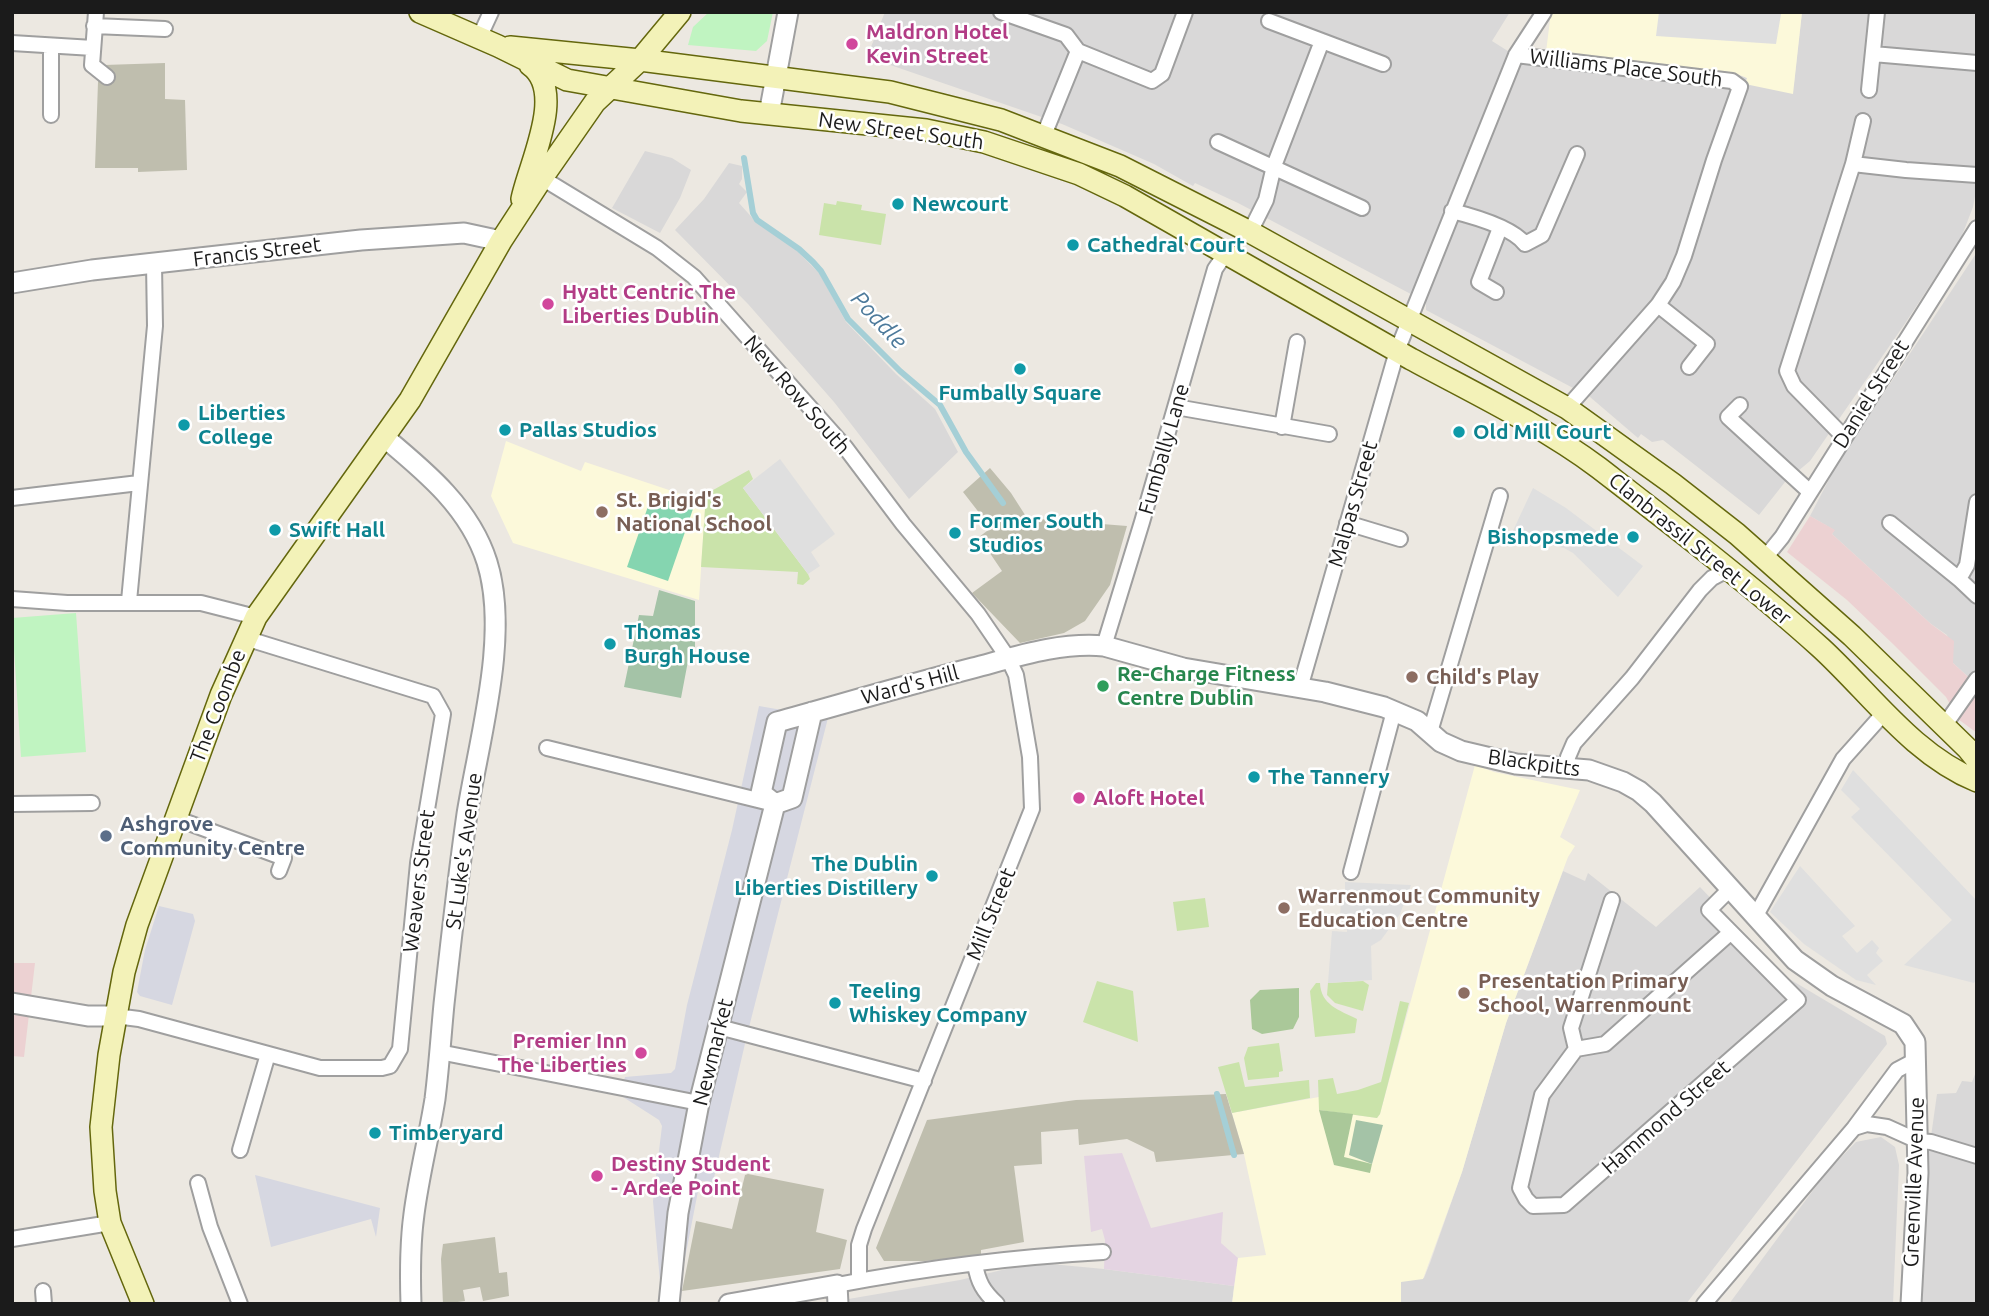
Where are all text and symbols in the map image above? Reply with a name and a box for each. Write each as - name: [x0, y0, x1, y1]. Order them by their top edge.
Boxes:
- place label: Maldron Hotel Kevin Street: [866, 19, 1008, 69]
- marker: Maldron Hotel Kevin Street: [844, 36, 860, 52]
- street label: Williams Place South: [1528, 44, 1724, 92]
- street label: New Street South: [817, 107, 985, 155]
- place label: Newcourt: [912, 191, 1009, 217]
- marker: Newcourt: [890, 196, 906, 212]
- street label: Francis Street: [192, 232, 322, 272]
- place label: Cathedral Court: [1087, 232, 1245, 258]
- marker: Cathedral Court: [1065, 237, 1081, 253]
- place label: Hyatt Centric The Liberties Dublin: [562, 279, 736, 329]
- water label: Poddle: [845, 285, 913, 355]
- marker: Hyatt Centric The Liberties Dublin: [540, 296, 556, 312]
- street label: New Row South: [738, 330, 856, 460]
- street label: Daniel Street: [1828, 335, 1914, 453]
- marker: Fumbally Square: [1012, 361, 1028, 377]
- place label: Fumbally Square: [938, 380, 1102, 406]
- street label: Fumbally Lane: [1133, 381, 1195, 517]
- place label: Liberties College: [198, 400, 286, 450]
- marker: Liberties College: [176, 417, 192, 433]
- place label: Pallas Studios: [519, 417, 657, 443]
- place label: Old Mill Court: [1473, 419, 1612, 445]
- marker: Pallas Studios: [497, 422, 513, 438]
- marker: Old Mill Court: [1451, 424, 1467, 440]
- street label: Malpas Street: [1323, 438, 1383, 570]
- street label: Clanbrassil Street Lower: [1603, 467, 1797, 631]
- place label: St. Brigid's National School: [616, 487, 772, 537]
- marker: St. Brigid's National School: [594, 504, 610, 520]
- place label: Former South Studios: [969, 508, 1104, 558]
- place label: Swift Hall: [289, 517, 385, 543]
- marker: Swift Hall: [267, 522, 283, 538]
- place label: Bishopsmede: [1487, 524, 1619, 550]
- marker: Former South Studios: [947, 525, 963, 541]
- marker: Bishopsmede: [1625, 529, 1641, 545]
- place label: Thomas Burgh House: [624, 619, 750, 669]
- marker: Thomas Burgh House: [602, 636, 618, 652]
- street label: The Coombe: [185, 646, 251, 766]
- street label: Ward's Hill: [859, 660, 961, 710]
- place label: Re-Charge Fitness Centre Dublin: [1117, 661, 1296, 711]
- place label: Child's Play: [1426, 664, 1539, 690]
- marker: Child's Play: [1404, 669, 1420, 685]
- marker: Re-Charge Fitness Centre Dublin: [1095, 678, 1111, 694]
- street label: Blackpitts: [1486, 744, 1582, 782]
- place label: The Tannery: [1268, 764, 1390, 790]
- marker: The Tannery: [1246, 769, 1262, 785]
- street label: St Luke's Avenue: [441, 771, 487, 931]
- place label: Aloft Hotel: [1093, 785, 1204, 811]
- marker: Aloft Hotel: [1071, 790, 1087, 806]
- street label: Weavers Street: [398, 808, 440, 954]
- place label: Ashgrove Community Centre: [120, 811, 305, 861]
- marker: Ashgrove Community Centre: [98, 828, 114, 844]
- place label: The Dublin Liberties Distillery: [734, 851, 918, 901]
- street label: Mill Street: [961, 864, 1021, 964]
- marker: The Dublin Liberties Distillery: [924, 868, 940, 884]
- place label: Warrenmout Community Education Centre: [1298, 883, 1540, 933]
- marker: Warrenmout Community Education Centre: [1276, 900, 1292, 916]
- place label: Presentation Primary School, Warrenmount: [1478, 968, 1691, 1018]
- place label: Teeling Whiskey Company: [849, 978, 1027, 1028]
- marker: Presentation Primary School, Warrenmount: [1456, 985, 1472, 1001]
- marker: Teeling Whiskey Company: [827, 995, 843, 1011]
- street label: Newmarket: [687, 996, 739, 1108]
- place label: Premier Inn The Liberties: [497, 1028, 627, 1078]
- marker: Premier Inn The Liberties: [633, 1045, 649, 1061]
- street label: Hammond Street: [1597, 1054, 1735, 1180]
- street label: Greenville Avenue: [1898, 1096, 1930, 1268]
- place label: Timberyard: [389, 1120, 503, 1146]
- marker: Timberyard: [367, 1125, 383, 1141]
- place label: Destiny Student - Ardee Point: [611, 1151, 771, 1201]
- marker: Destiny Student - Ardee Point: [589, 1168, 605, 1184]

